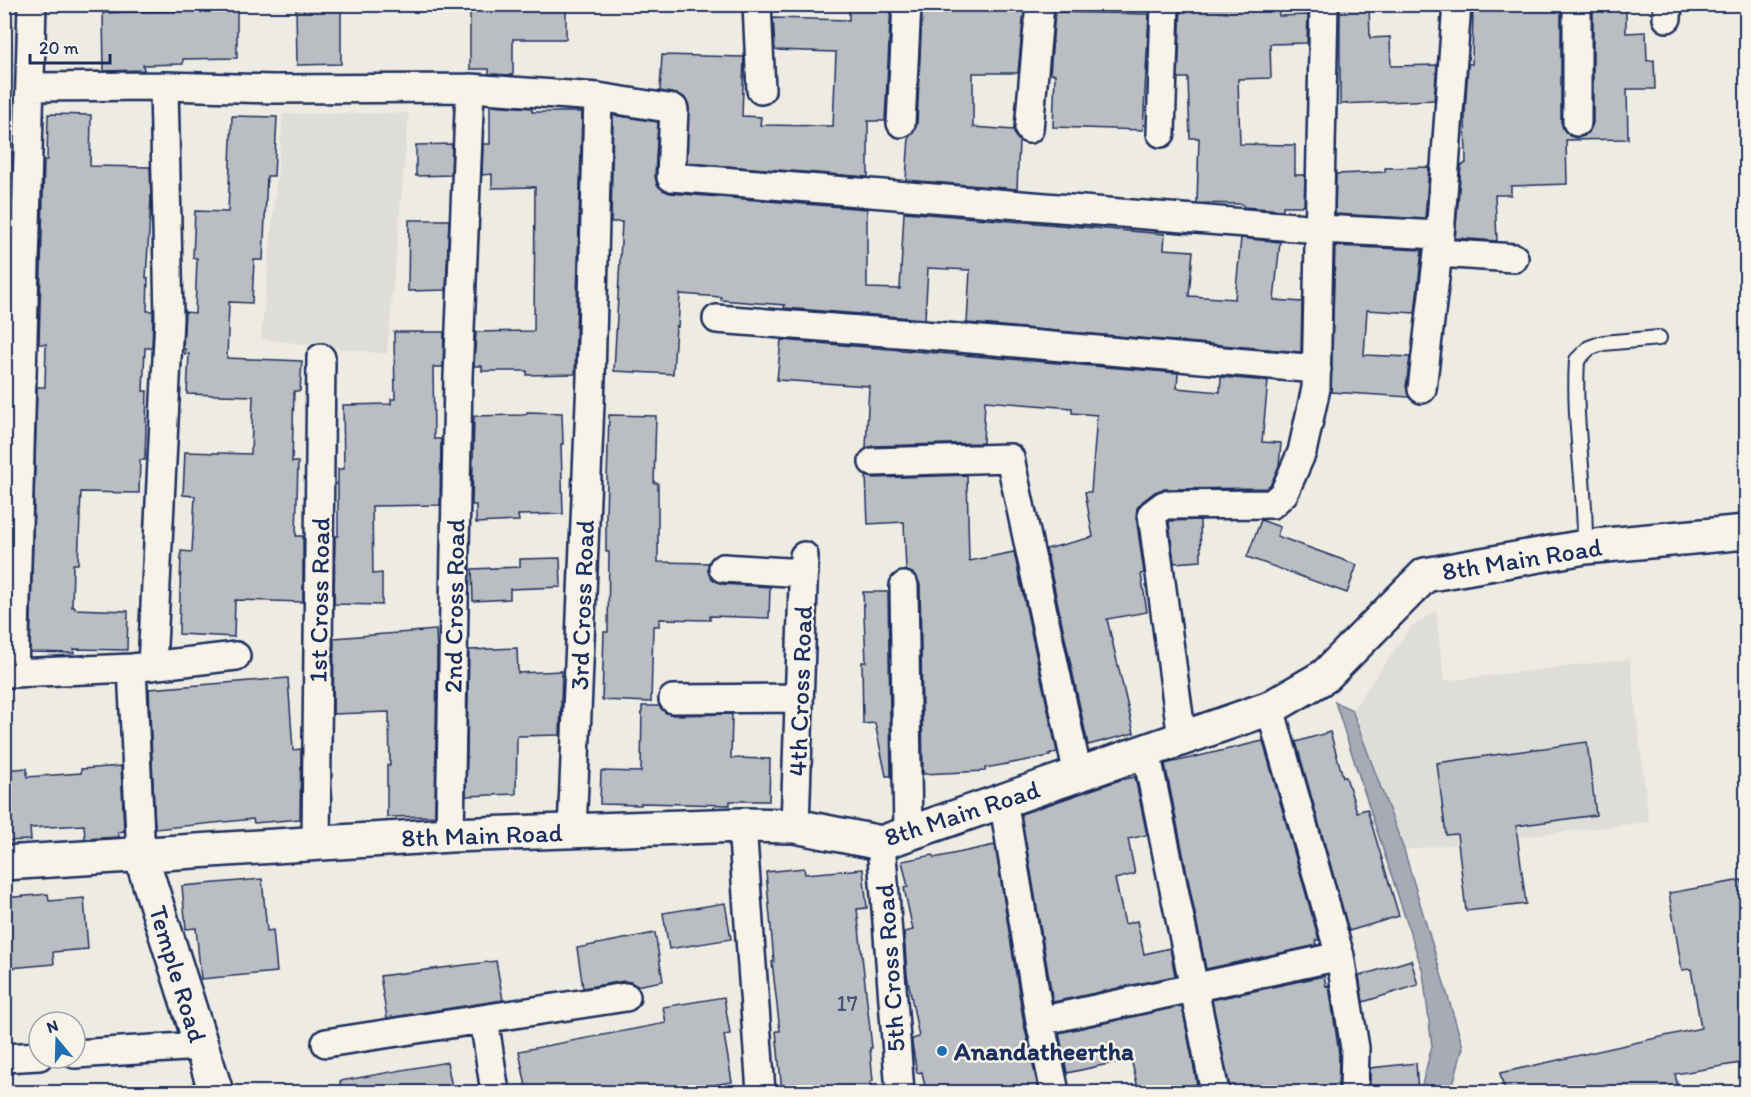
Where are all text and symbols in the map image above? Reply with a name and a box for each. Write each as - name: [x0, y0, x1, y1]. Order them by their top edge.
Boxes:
- scale bar: [30, 27, 110, 65]
- text: 20 m: [39, 37, 79, 59]
- street label: 1st Cross Road: [302, 517, 336, 683]
- street label: 2nd Cross Road: [436, 519, 472, 693]
- street label: 3rd Cross Road: [563, 519, 601, 691]
- street label: 8th Main Road: [1440, 530, 1605, 587]
- street label: 4th Cross Road: [781, 605, 819, 777]
- street label: 8th Main Road: [880, 773, 1044, 853]
- street label: 8th Main Road: [401, 816, 564, 854]
- street label: 5th Cross Road: [868, 883, 912, 1053]
- street label: Temple Road: [142, 902, 214, 1047]
- house number: 17: [836, 990, 858, 1017]
- north arrow: [27, 1010, 87, 1070]
- text: N: [44, 1016, 60, 1037]
- place label: Anandatheertha: [953, 1035, 1134, 1067]
- marker: Anandatheertha: [935, 1044, 949, 1058]

